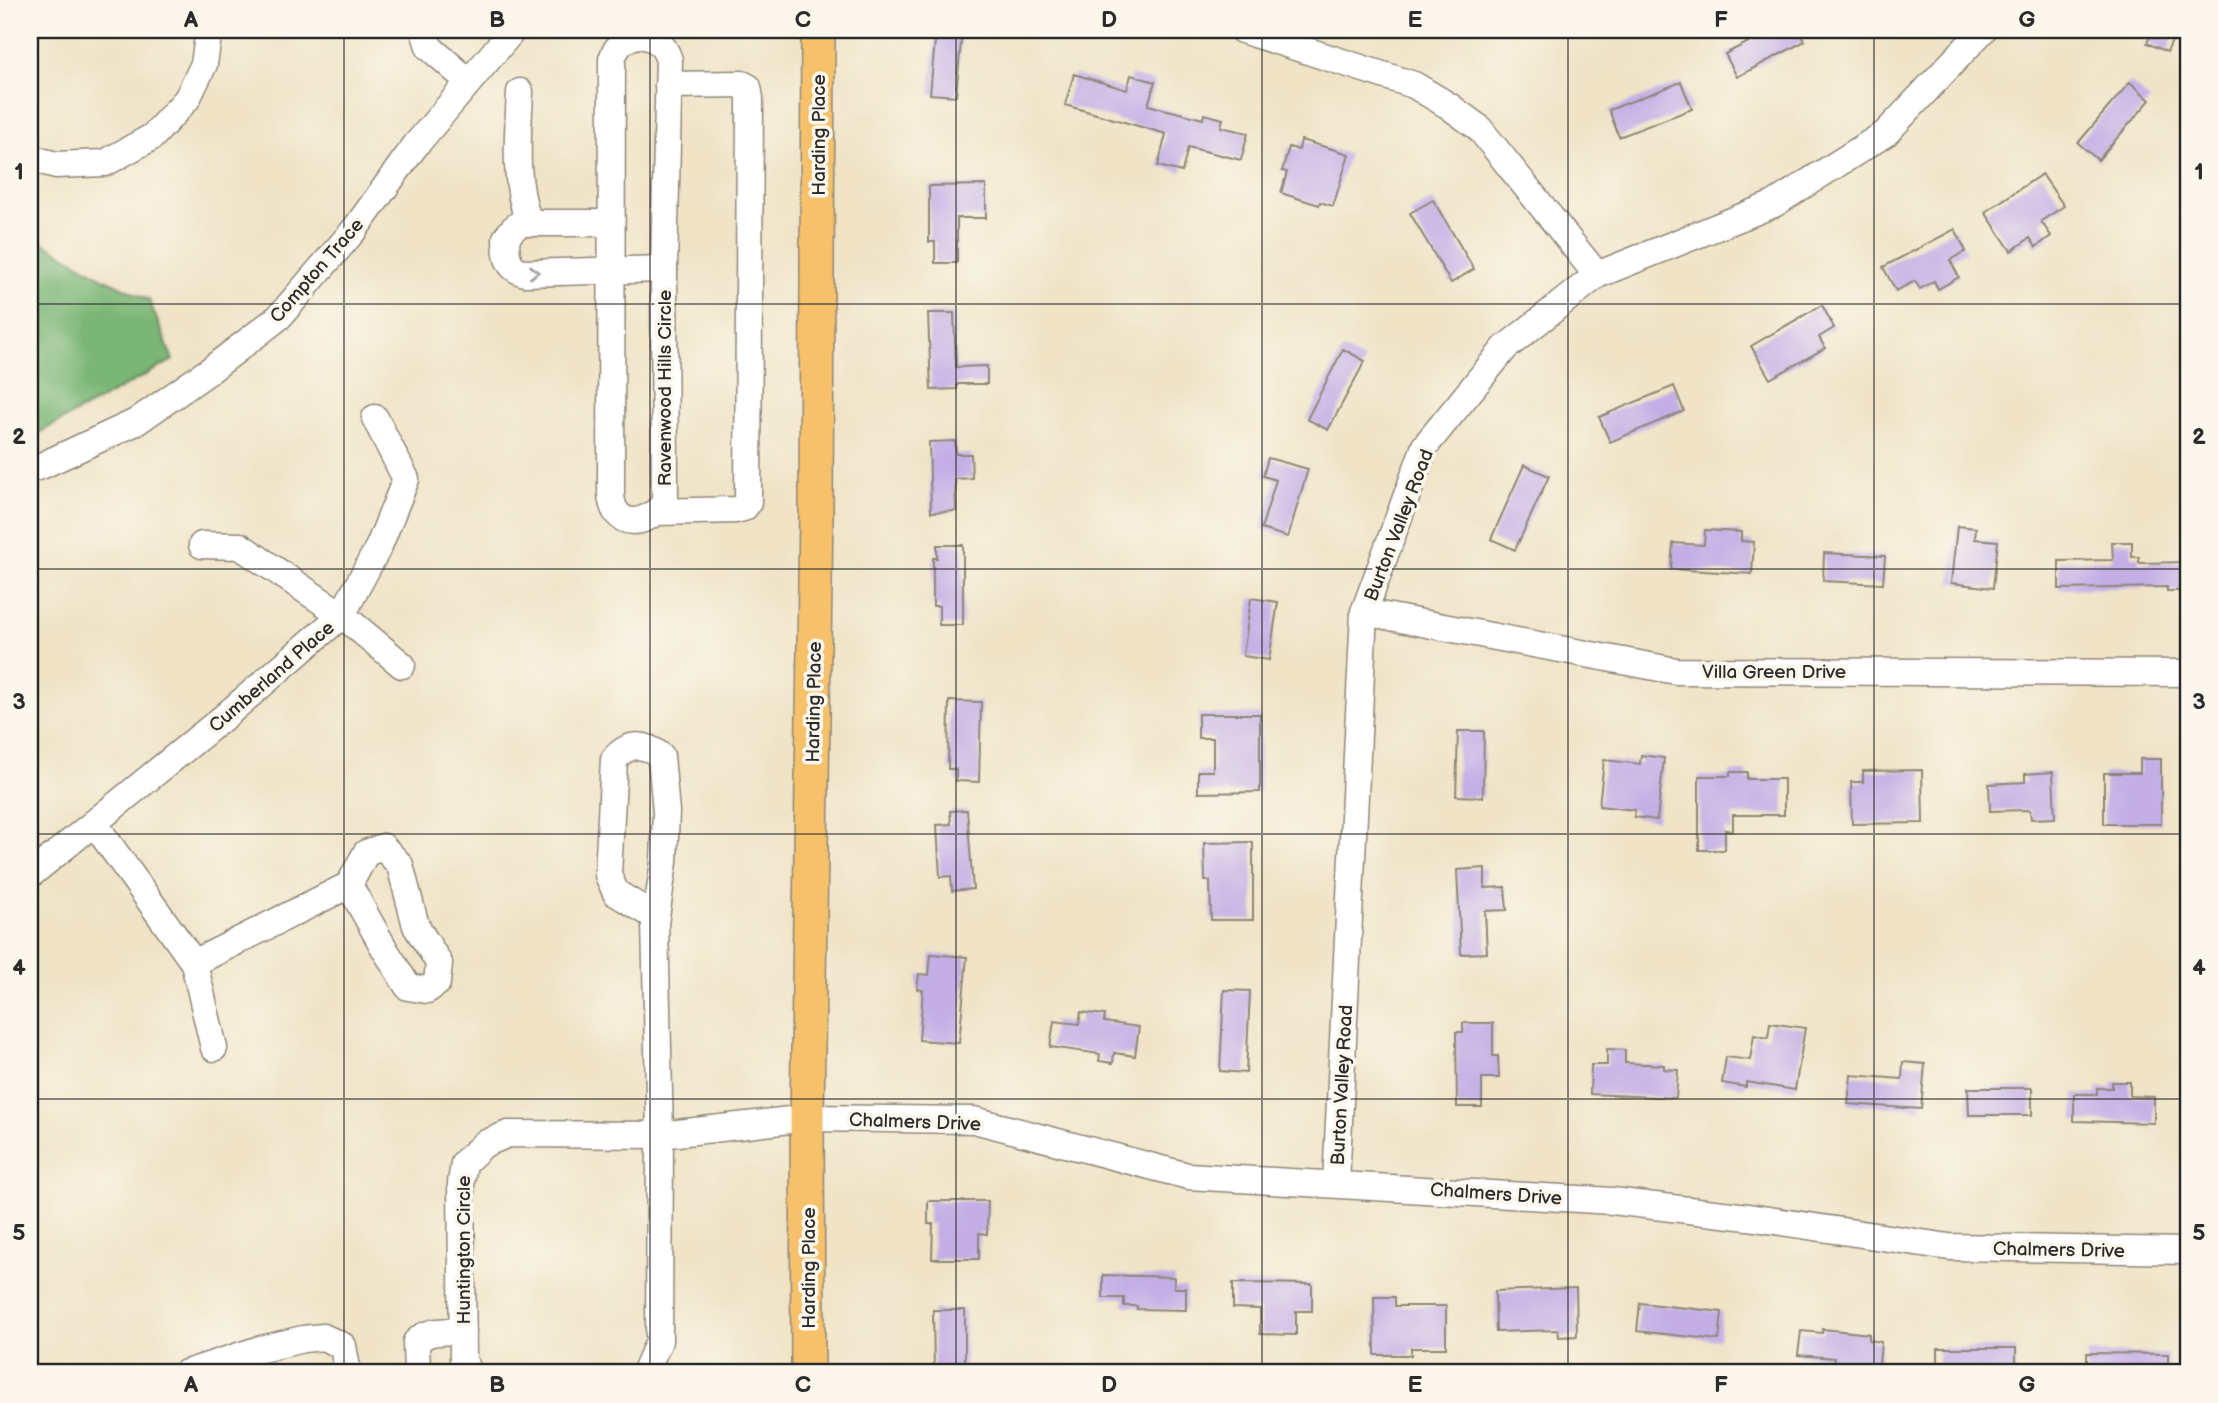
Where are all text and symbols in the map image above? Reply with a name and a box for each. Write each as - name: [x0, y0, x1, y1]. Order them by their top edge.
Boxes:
- text: A: [183, 6, 199, 34]
- text: B: [489, 6, 505, 34]
- text: C: [795, 6, 811, 34]
- text: D: [1101, 6, 1117, 34]
- text: E: [1408, 6, 1423, 34]
- text: F: [1714, 6, 1728, 34]
- text: G: [2019, 6, 2036, 34]
- street label: Harding Place: [808, 74, 831, 196]
- text: 1: [14, 158, 24, 186]
- text: 1: [2194, 158, 2204, 186]
- street label: Compton Trace: [265, 214, 369, 328]
- one-way arrow: [529, 264, 540, 280]
- street label: Ravenwood Hills Circle: [654, 290, 677, 486]
- text: 2: [12, 423, 26, 451]
- text: 2: [2192, 423, 2206, 451]
- street label: Burton Valley Road: [1360, 446, 1439, 605]
- street label: Cumberland Place: [205, 616, 339, 738]
- street label: Harding Place: [802, 641, 827, 763]
- street label: Villa Green Drive: [1702, 661, 1846, 684]
- text: 3: [12, 688, 26, 716]
- text: 3: [2192, 688, 2206, 716]
- text: 4: [12, 954, 26, 982]
- text: 4: [2192, 954, 2206, 982]
- street label: Burton Valley Road: [1327, 1004, 1358, 1166]
- street label: Chalmers Drive: [849, 1109, 981, 1136]
- street label: Huntington Circle: [453, 1176, 476, 1324]
- street label: Chalmers Drive: [1429, 1178, 1563, 1211]
- street label: Harding Place: [798, 1207, 821, 1329]
- text: 5: [12, 1219, 26, 1247]
- text: 5: [2192, 1219, 2206, 1247]
- street label: Chalmers Drive: [1993, 1238, 2125, 1263]
- text: A: [183, 1371, 199, 1399]
- text: B: [489, 1371, 505, 1399]
- text: C: [795, 1371, 811, 1399]
- text: D: [1101, 1371, 1117, 1399]
- text: E: [1408, 1371, 1423, 1399]
- text: F: [1714, 1371, 1728, 1399]
- text: G: [2019, 1371, 2036, 1399]

